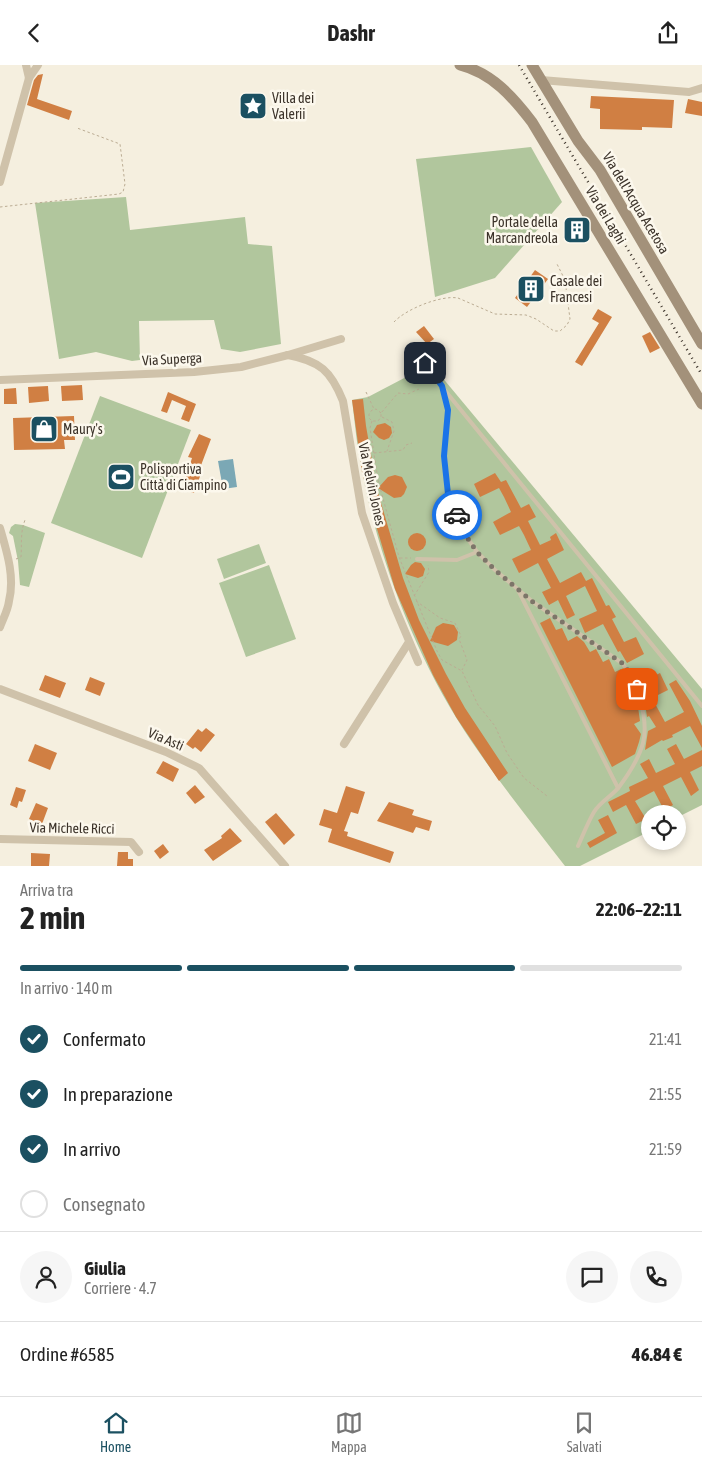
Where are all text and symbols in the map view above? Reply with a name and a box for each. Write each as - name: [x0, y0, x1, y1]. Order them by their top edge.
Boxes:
- icon: back: [20, 19, 48, 47]
- icon: share: [654, 19, 682, 47]
- text: Dashr: [327, 20, 375, 46]
- place label: Villa dei Valerii: [272, 90, 314, 122]
- place icon: Villa dei Valerii: [238, 91, 268, 121]
- street label: Via dell'Acqua Acetosa: [599, 149, 673, 257]
- street label: Via dei Laghi: [583, 183, 629, 247]
- place label: Portale della Marcandreola: [486, 214, 558, 246]
- building icon: Portale della Marcandreola: [562, 215, 592, 245]
- place label: Casale dei Francesi: [550, 273, 602, 305]
- building icon: Casale dei Francesi: [516, 274, 546, 304]
- pin: [404, 342, 446, 384]
- street label: Via Superga: [142, 349, 202, 369]
- icon: home: [411, 349, 439, 377]
- shop icon: Maury's: [29, 414, 59, 444]
- place label: Maury's: [63, 421, 103, 437]
- street label: Via Melvin Jones: [355, 441, 389, 527]
- place label: Polisportiva Città di Ciampino: [140, 461, 227, 493]
- sports icon: Polisportiva Città di Ciampino: [106, 462, 136, 492]
- courier: [432, 490, 482, 540]
- icon: car: [443, 501, 471, 529]
- pin: [616, 668, 658, 710]
- icon: bag: [623, 675, 651, 703]
- street label: Via Asti: [146, 724, 186, 754]
- map controls: [641, 805, 686, 850]
- button: locate: [641, 805, 686, 850]
- street label: Via Michele Ricci: [29, 819, 115, 837]
- text: Arriva tra: [20, 881, 73, 899]
- text: 22:06–22:11: [596, 898, 682, 920]
- text: 2 min: [20, 899, 85, 936]
- text: In arrivo · 140 m: [20, 979, 113, 997]
- icon: check: [20, 1025, 48, 1053]
- text: Confermato: [63, 1028, 146, 1050]
- text: 21:41: [649, 1030, 682, 1048]
- icon: check: [20, 1080, 48, 1108]
- text: In preparazione: [63, 1083, 173, 1105]
- text: 21:55: [649, 1085, 682, 1103]
- icon: check: [20, 1135, 48, 1163]
- text: In arrivo: [63, 1138, 121, 1160]
- text: 21:59: [649, 1140, 682, 1158]
- text: Consegnato: [63, 1193, 145, 1215]
- button: person: [20, 1251, 72, 1303]
- button: chat: [566, 1251, 618, 1303]
- button: phone: [630, 1251, 682, 1303]
- text: Giulia: [84, 1257, 126, 1279]
- text: Corriere · 4.7: [84, 1279, 157, 1297]
- text: Ordine #6585: [20, 1343, 115, 1365]
- text: 46.84 €: [632, 1343, 682, 1365]
- tab: Home: [100, 1409, 131, 1455]
- tab: Mappa: [331, 1409, 367, 1455]
- tab: Salvati: [567, 1409, 602, 1455]

